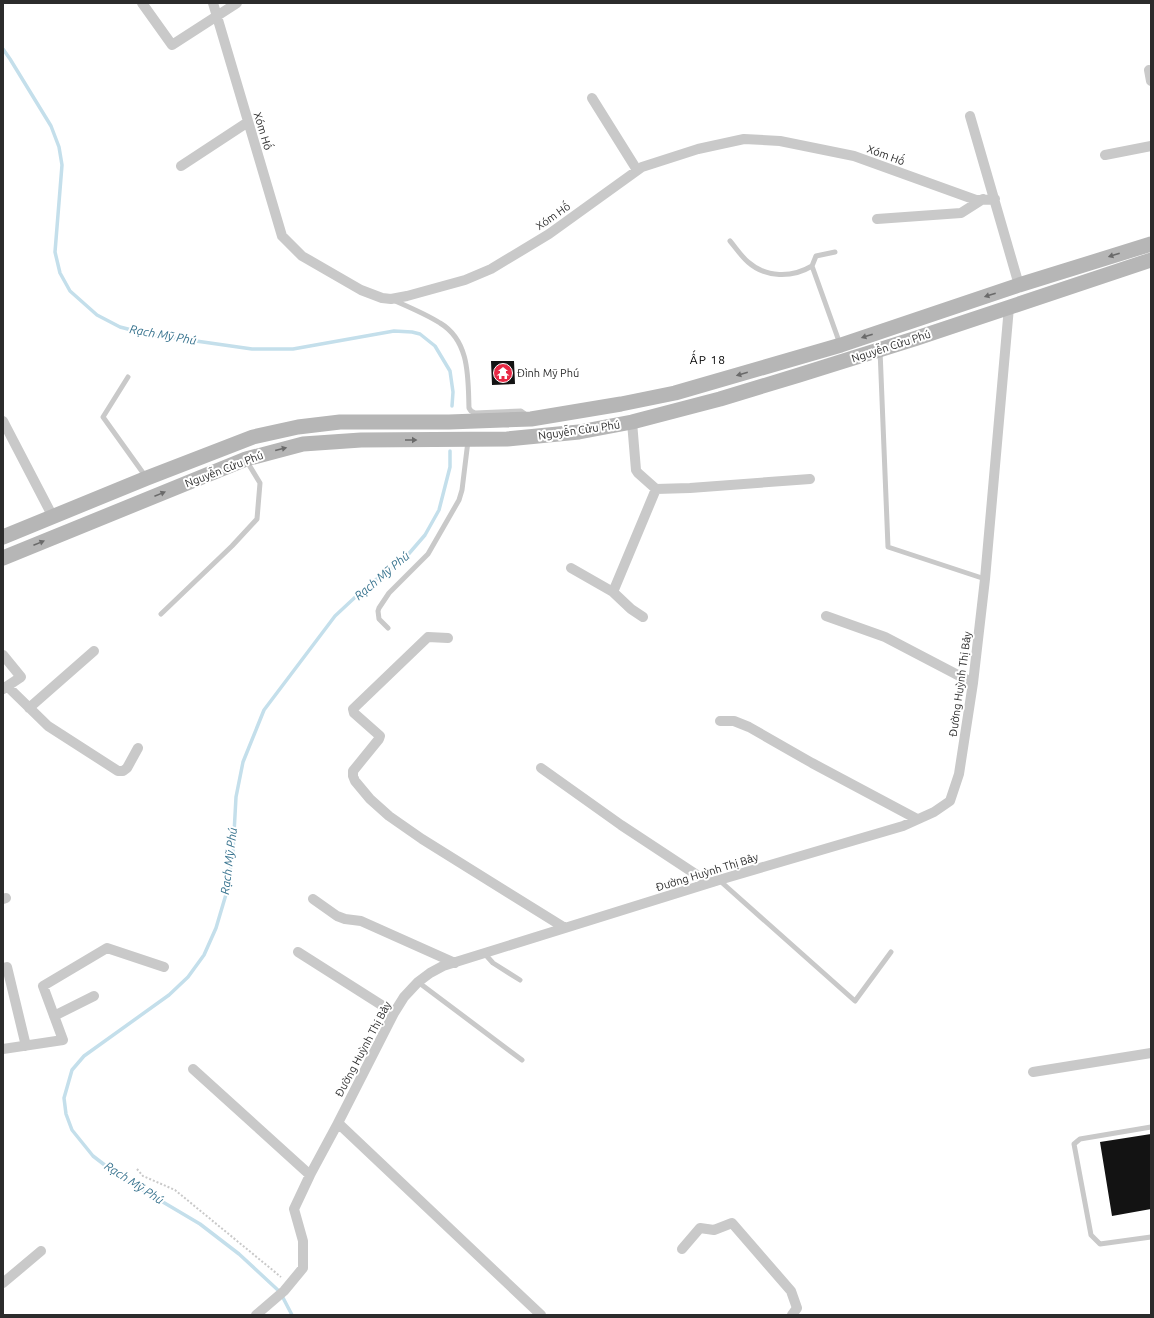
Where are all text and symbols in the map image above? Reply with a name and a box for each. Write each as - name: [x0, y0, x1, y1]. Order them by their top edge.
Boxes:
- street label: Xóm Hố: [252, 110, 276, 152]
- street label: Xóm Hố: [866, 141, 907, 167]
- street label: Xóm Hố: [533, 198, 573, 232]
- one-way arrow: [1107, 252, 1119, 258]
- one-way arrow: [984, 292, 996, 298]
- water label: Rạch Mỹ Phú: [129, 322, 198, 348]
- street label: Nguyễn Cửu Phú: [850, 327, 932, 364]
- one-way arrow: [860, 333, 872, 339]
- district label: ẤP 18: [690, 350, 726, 366]
- temple icon: Đình Mỹ Phú: [492, 362, 514, 384]
- place label: Đình Mỹ Phú: [517, 367, 579, 379]
- one-way arrow: [736, 371, 748, 377]
- street label: Nguyễn Cửu Phú: [537, 418, 621, 442]
- one-way arrow: [405, 437, 418, 443]
- one-way arrow: [275, 446, 288, 452]
- street label: Nguyễn Cửu Phú: [183, 448, 265, 489]
- one-way arrow: [154, 491, 165, 497]
- one-way arrow: [33, 539, 45, 546]
- water label: Rạch Mỹ Phú: [352, 549, 413, 603]
- street label: Đường Huỳnh Thị Bảy: [947, 630, 974, 738]
- water label: Rạch Mỹ Phú: [218, 826, 240, 895]
- street label: Đường Huỳnh Thị Bảy: [654, 851, 761, 894]
- street label: Đường Huỳnh Thị Bảy: [333, 999, 394, 1099]
- water label: Rạch Mỹ Phú: [102, 1159, 167, 1208]

